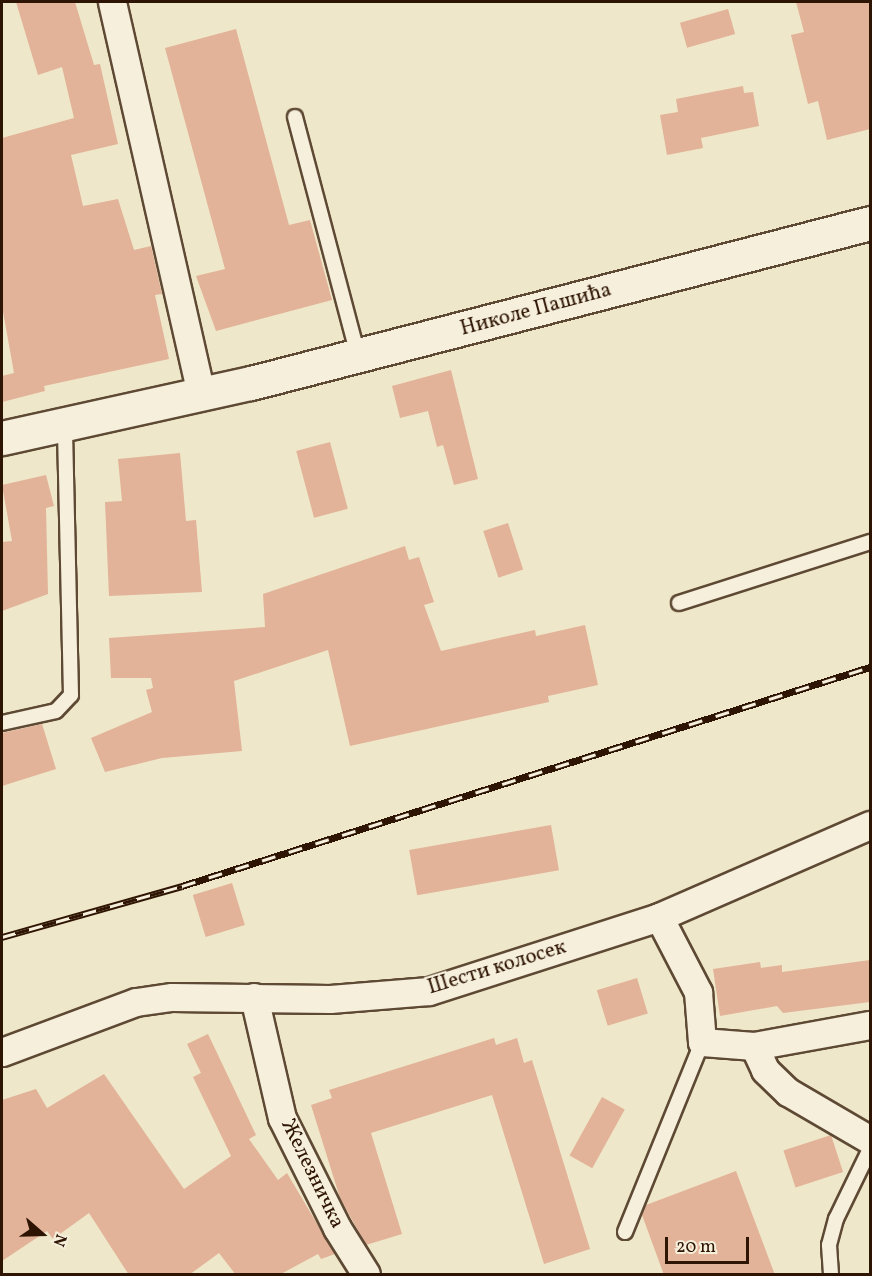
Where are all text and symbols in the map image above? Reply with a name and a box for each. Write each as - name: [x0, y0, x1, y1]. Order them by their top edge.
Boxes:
- street label: Николе Пашића: [458, 278, 614, 342]
- street label: Шести колосек: [425, 935, 569, 1001]
- street label: Железничка: [275, 1115, 349, 1233]
- north arrow: [12, 1204, 72, 1264]
- scale bar: [668, 1225, 752, 1263]
- text: N: [47, 1231, 71, 1249]
- text: 20 m: [676, 1235, 716, 1260]

